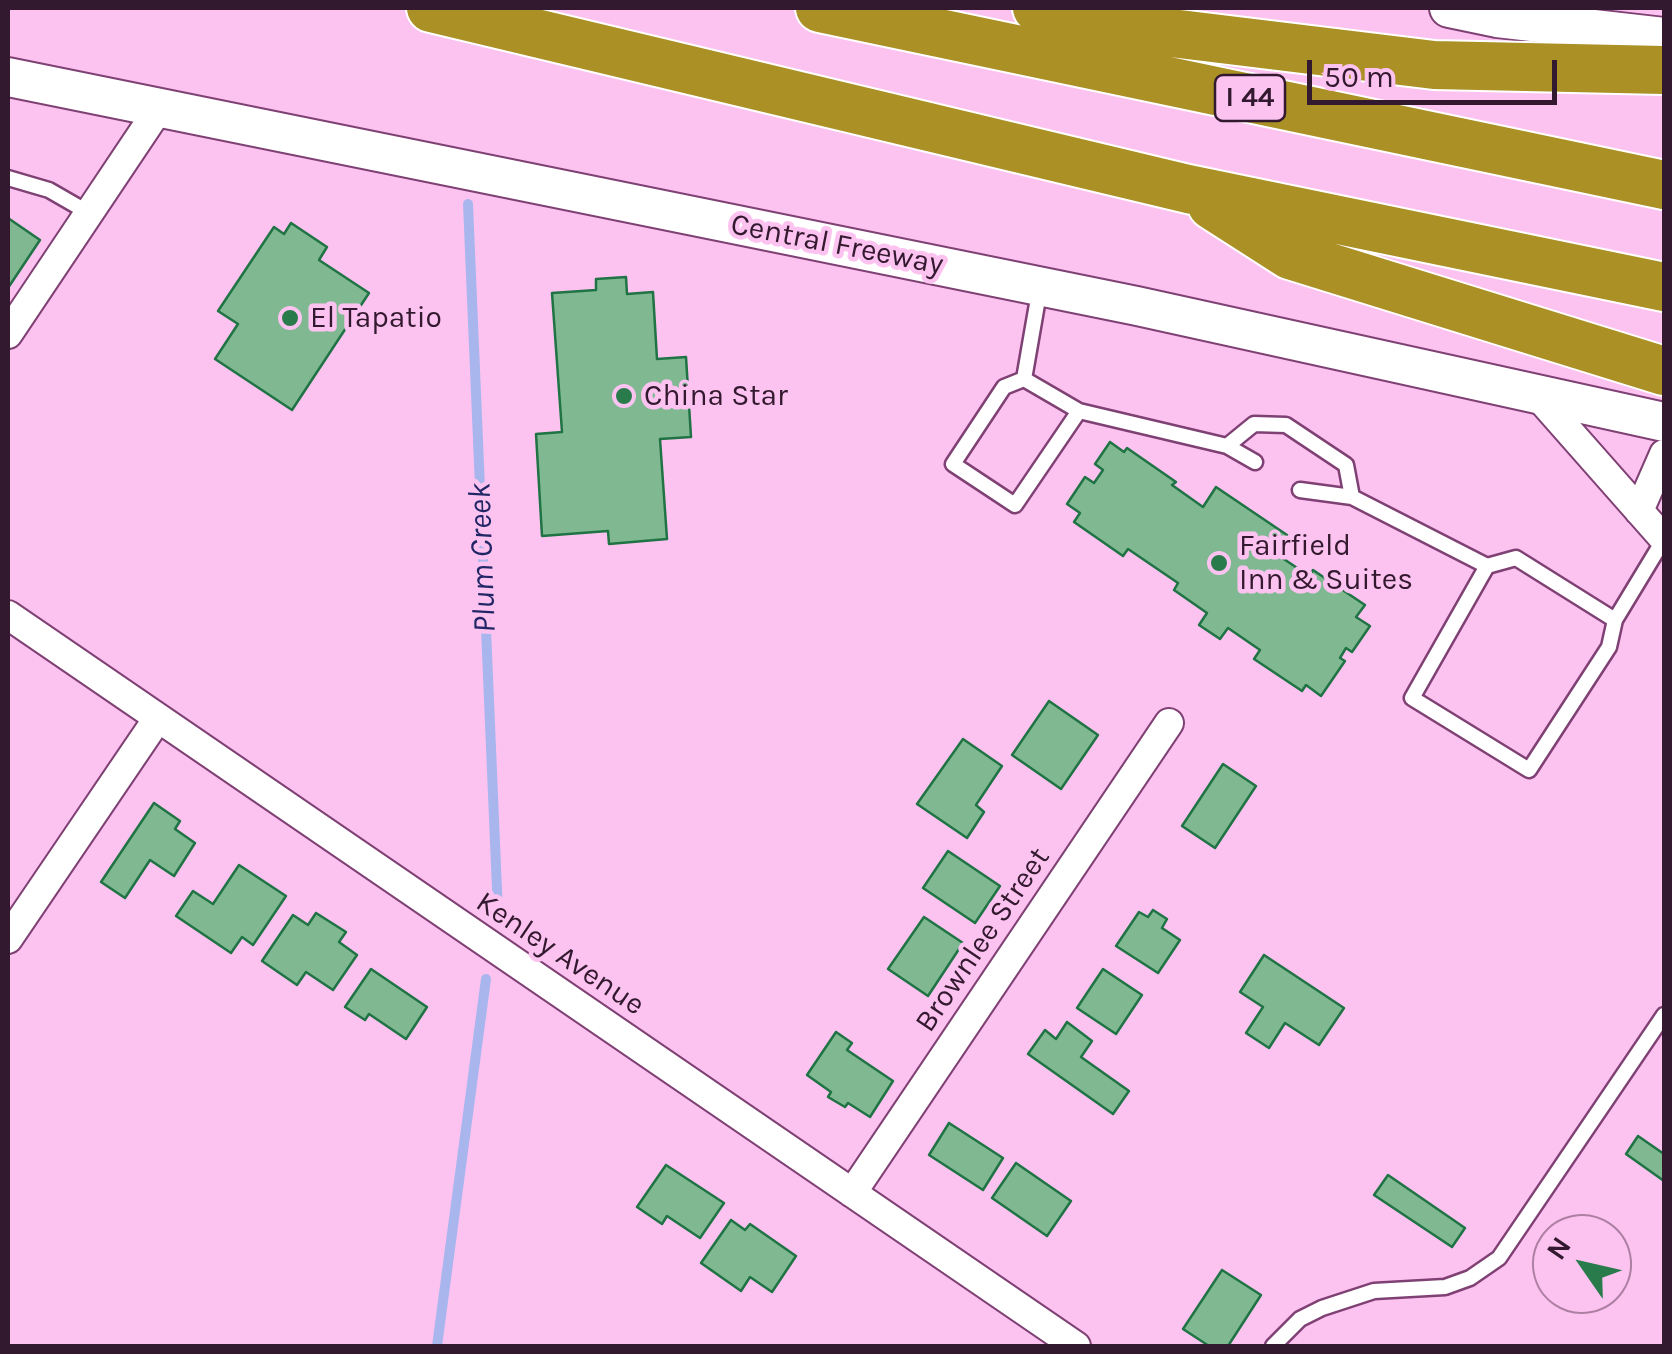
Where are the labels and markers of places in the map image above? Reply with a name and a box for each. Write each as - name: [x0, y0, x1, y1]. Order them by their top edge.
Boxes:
- place label: El Tapatio: [310, 300, 442, 336]
- marker: El Tapatio: [279, 307, 301, 329]
- place label: China Star: [644, 378, 788, 414]
- marker: China Star: [613, 385, 635, 407]
- place label: Fairfield Inn & Suites: [1239, 528, 1413, 598]
- marker: Fairfield Inn & Suites: [1208, 552, 1230, 574]

